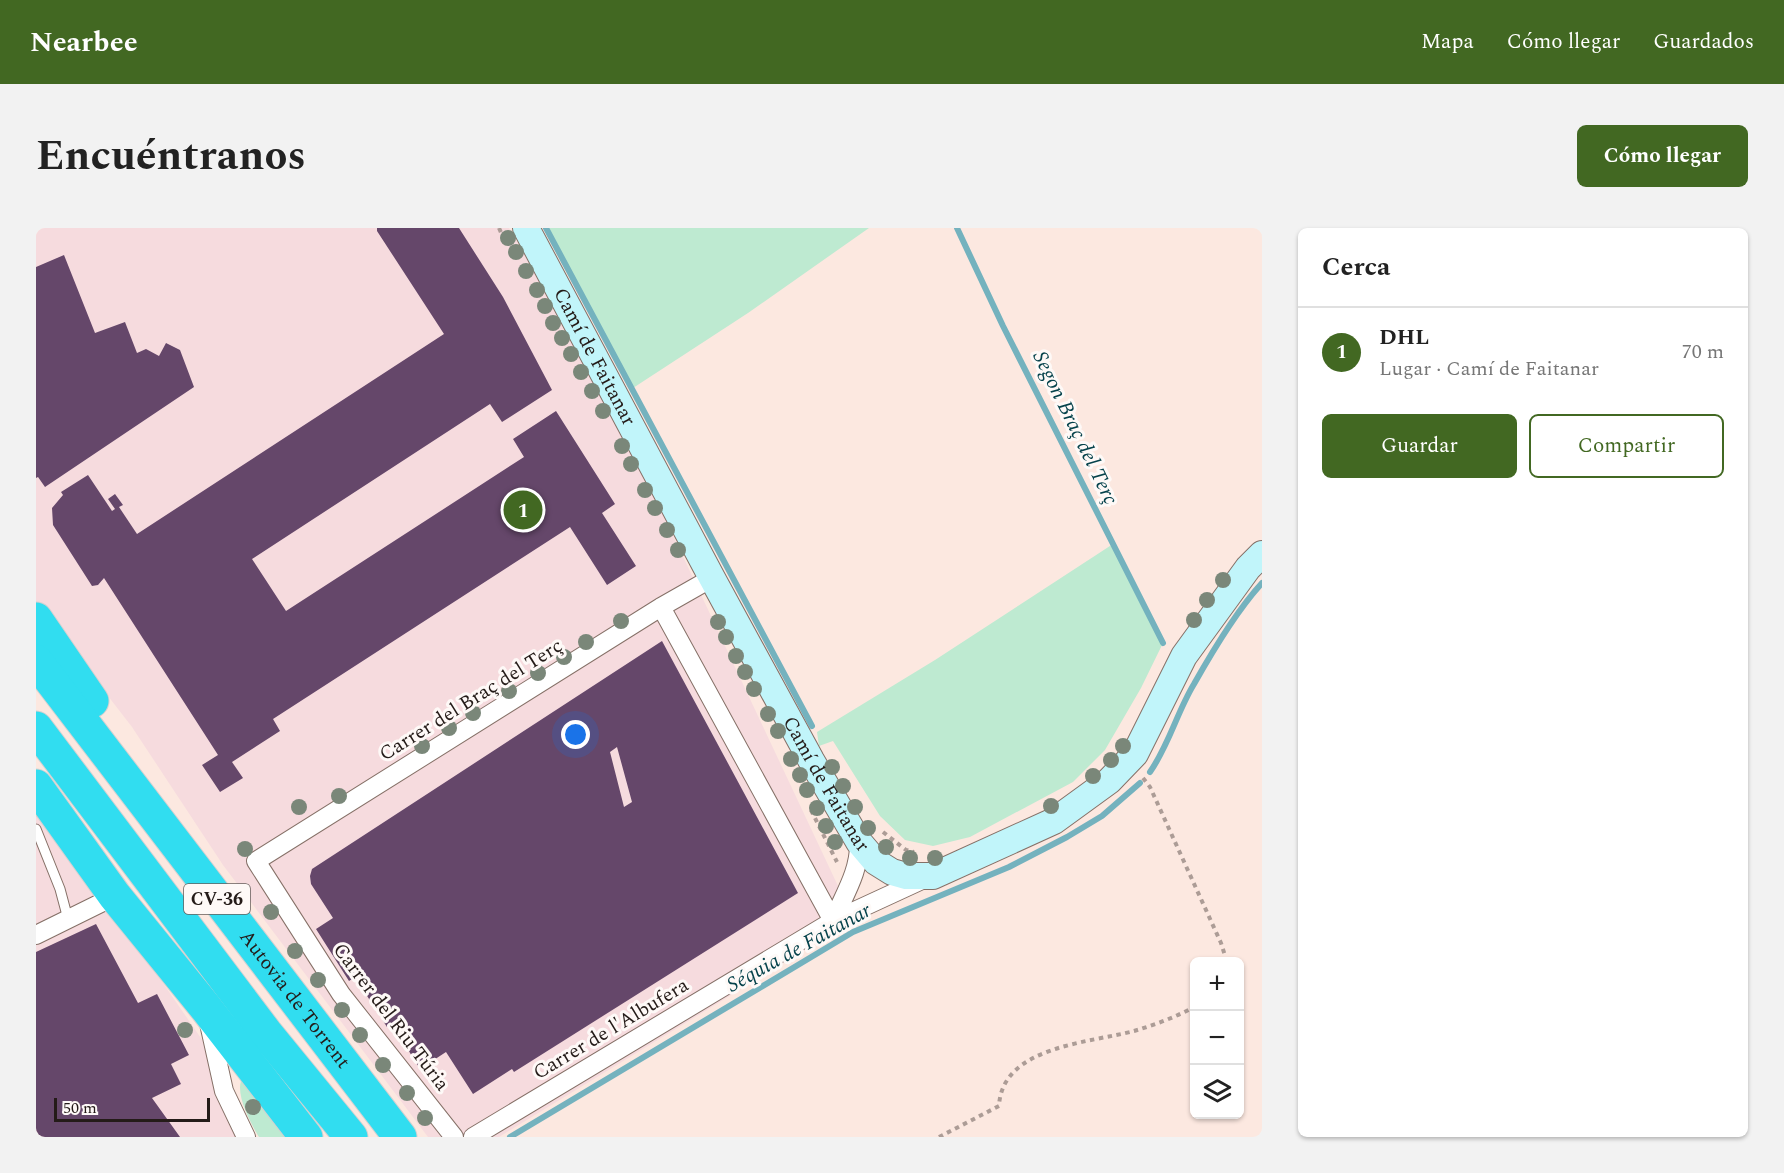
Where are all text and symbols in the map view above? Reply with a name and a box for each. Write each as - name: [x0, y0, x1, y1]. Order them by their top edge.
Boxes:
- text: Nearbee: [30, 21, 138, 64]
- text: Mapa: [1421, 26, 1474, 58]
- text: Cómo llegar: [1507, 26, 1620, 58]
- text: Guardados: [1653, 26, 1754, 58]
- text: Encuéntranos: [36, 125, 306, 188]
- button: Cómo llegar: [1577, 125, 1748, 187]
- text: Cerca: [1322, 247, 1390, 287]
- street label: Camí de Faitanar: [545, 282, 644, 431]
- text: DHL: [1379, 321, 1429, 354]
- text: 1: [1336, 337, 1347, 367]
- text: 70 m: [1682, 337, 1724, 367]
- water label: Segon Braç del Terç: [1024, 346, 1126, 510]
- text: Lugar · Camí de Faitanar: [1379, 354, 1599, 384]
- button: Guardar: [1322, 414, 1517, 478]
- button: Compartir: [1529, 414, 1724, 478]
- pin: 1: [504, 488, 542, 532]
- street label: Carrer del Braç del Terç: [373, 631, 569, 769]
- street label: Camí de Faitanar: [775, 711, 877, 859]
- your location: [561, 720, 590, 749]
- road number: CV-36: [184, 884, 250, 914]
- water label: Séquia de Faitanar: [721, 895, 878, 1001]
- street label: Autovia de Torrent: [232, 924, 358, 1075]
- street label: Carrer del Riu Túria: [325, 937, 457, 1098]
- map controls: [1190, 957, 1244, 1119]
- button: +: [1190, 957, 1244, 1011]
- street label: Carrer de l'Albufera: [527, 970, 695, 1087]
- button: −: [1190, 1011, 1244, 1065]
- button: layers: [1190, 1065, 1244, 1119]
- scale bar: [54, 1095, 210, 1122]
- text: 50 m: [63, 1096, 97, 1120]

